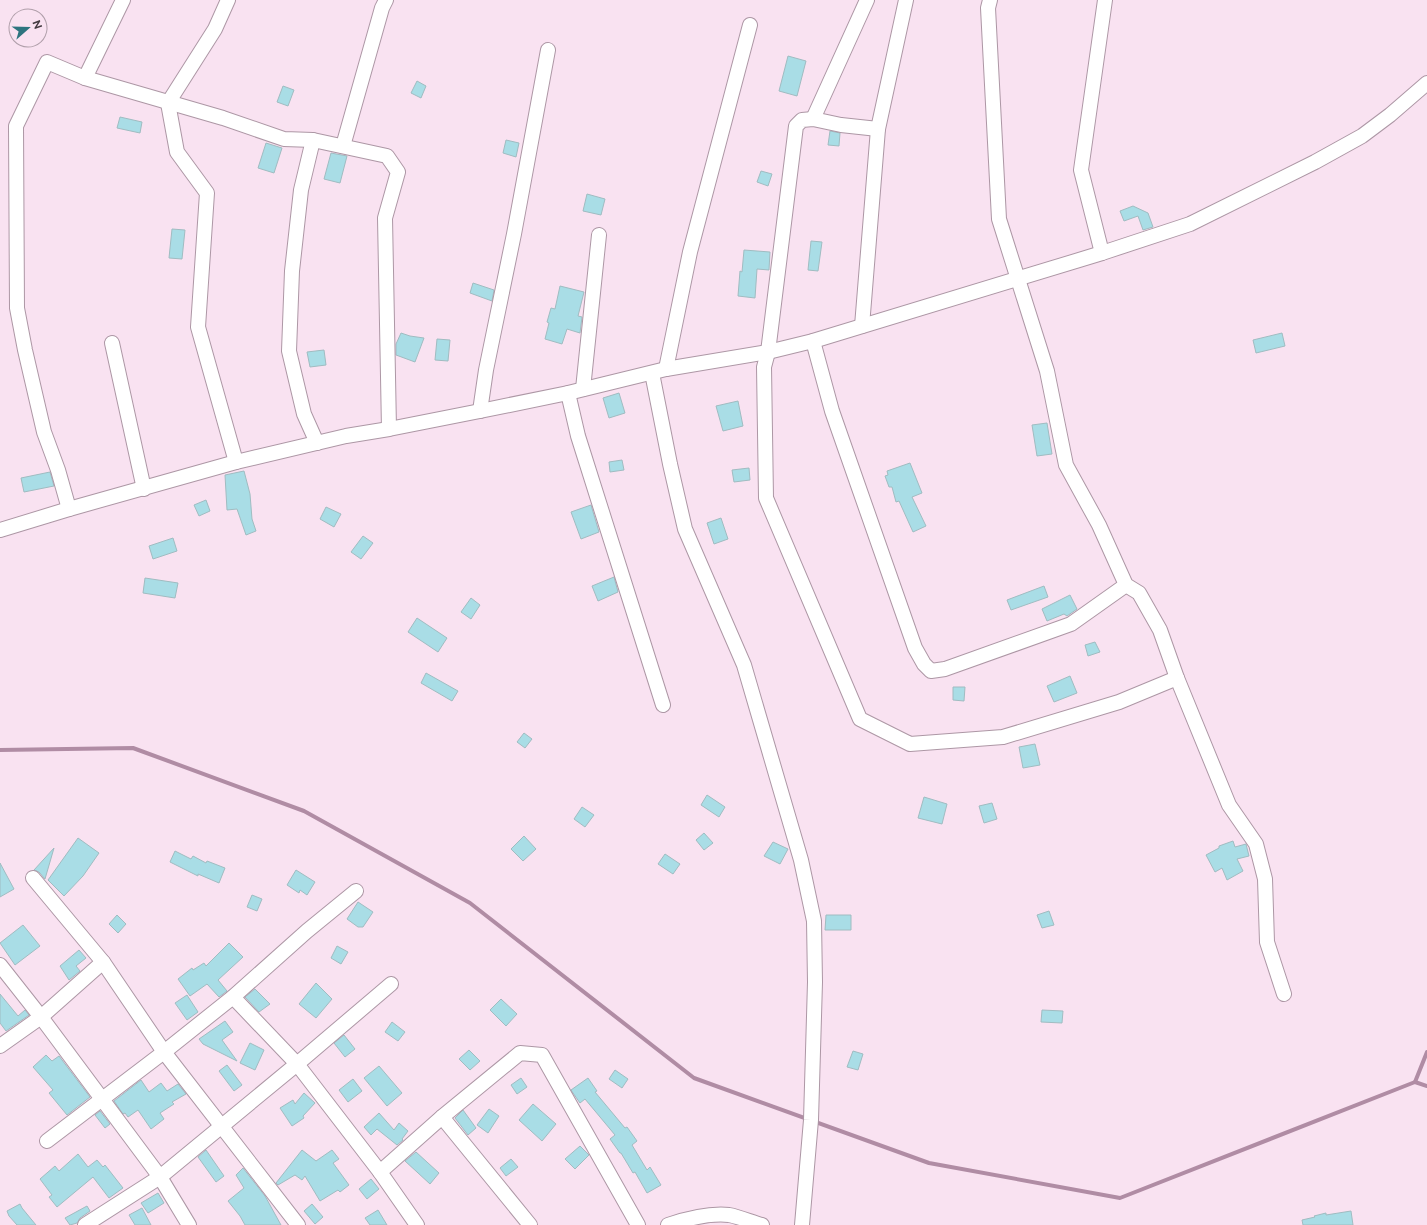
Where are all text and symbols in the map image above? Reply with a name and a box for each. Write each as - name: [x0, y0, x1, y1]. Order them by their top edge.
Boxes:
- north arrow: [8, 8, 48, 48]
- text: N: [29, 19, 44, 31]

